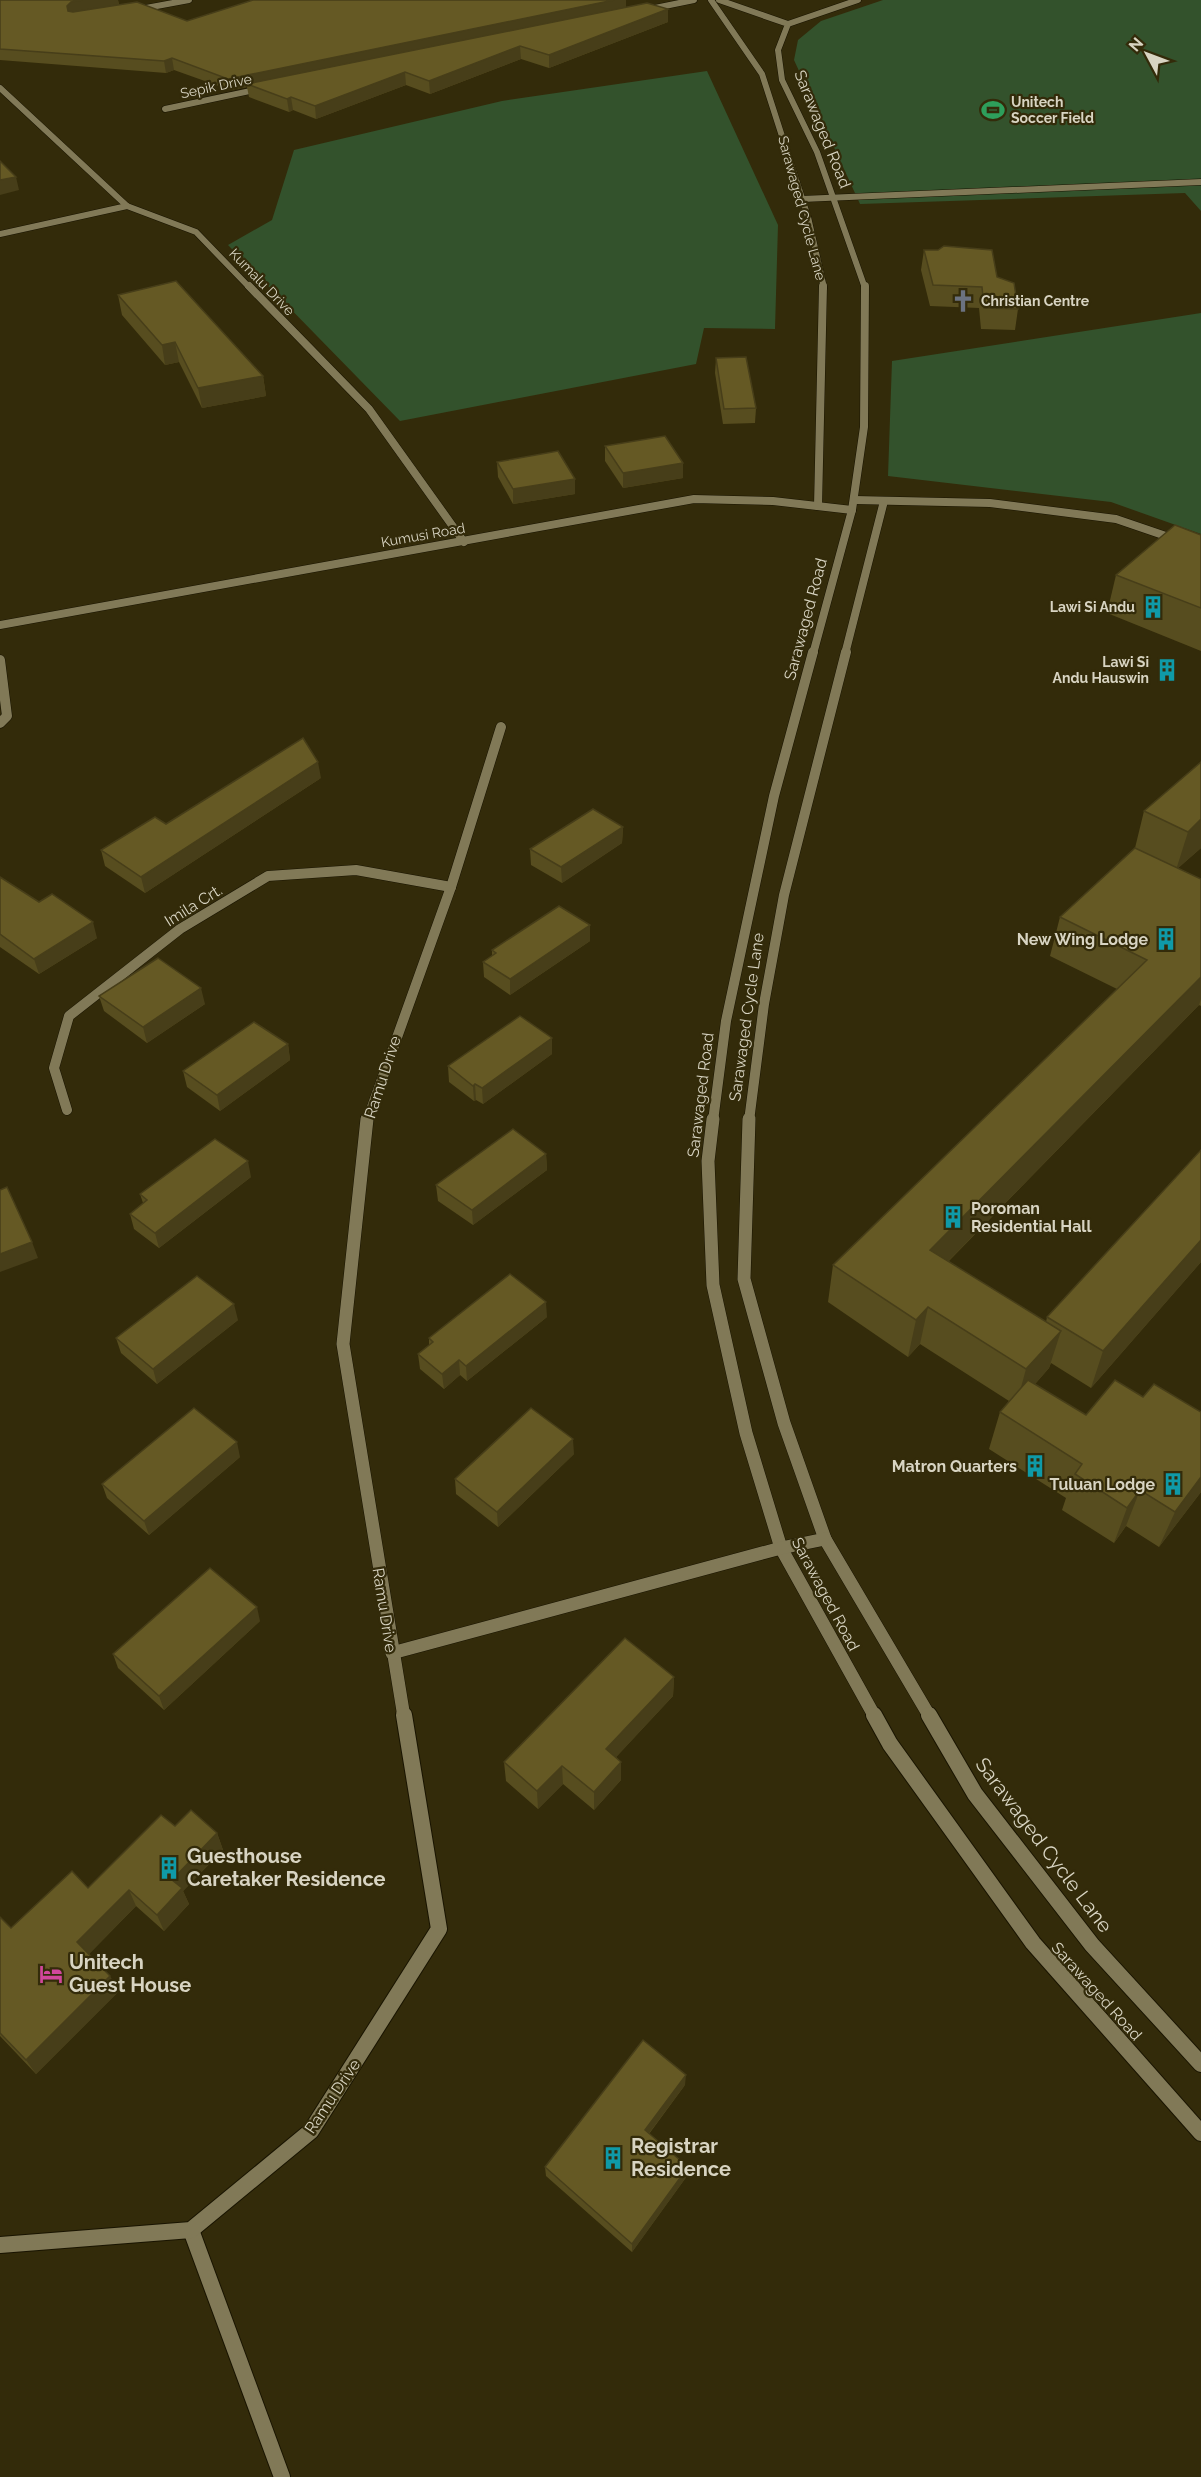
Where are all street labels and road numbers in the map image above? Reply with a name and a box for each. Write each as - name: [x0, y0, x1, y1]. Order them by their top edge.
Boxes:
- street label: Sarawaged Road: [790, 67, 855, 191]
- street label: Sepik Drive: [179, 71, 253, 101]
- street label: Sarawaged Cycle Lane: [775, 134, 829, 282]
- street label: Kumalu Drive: [226, 245, 298, 319]
- street label: Kumusi Road: [380, 520, 466, 550]
- street label: Sarawaged Road: [780, 556, 831, 682]
- street label: Imila Crt.: [161, 880, 226, 931]
- street label: Sarawaged Cycle Lane: [725, 932, 768, 1103]
- street label: Sarawaged Road: [683, 1031, 718, 1159]
- street label: Ramu Drive: [360, 1034, 405, 1121]
- street label: Sarawaged Road: [788, 1534, 863, 1654]
- street label: Ramu Drive: [368, 1566, 401, 1654]
- street label: Sarawaged Cycle Lane: [970, 1753, 1118, 1937]
- street label: Sarawaged Road: [1048, 1938, 1146, 2044]
- street label: Ramu Drive: [301, 2056, 364, 2137]

